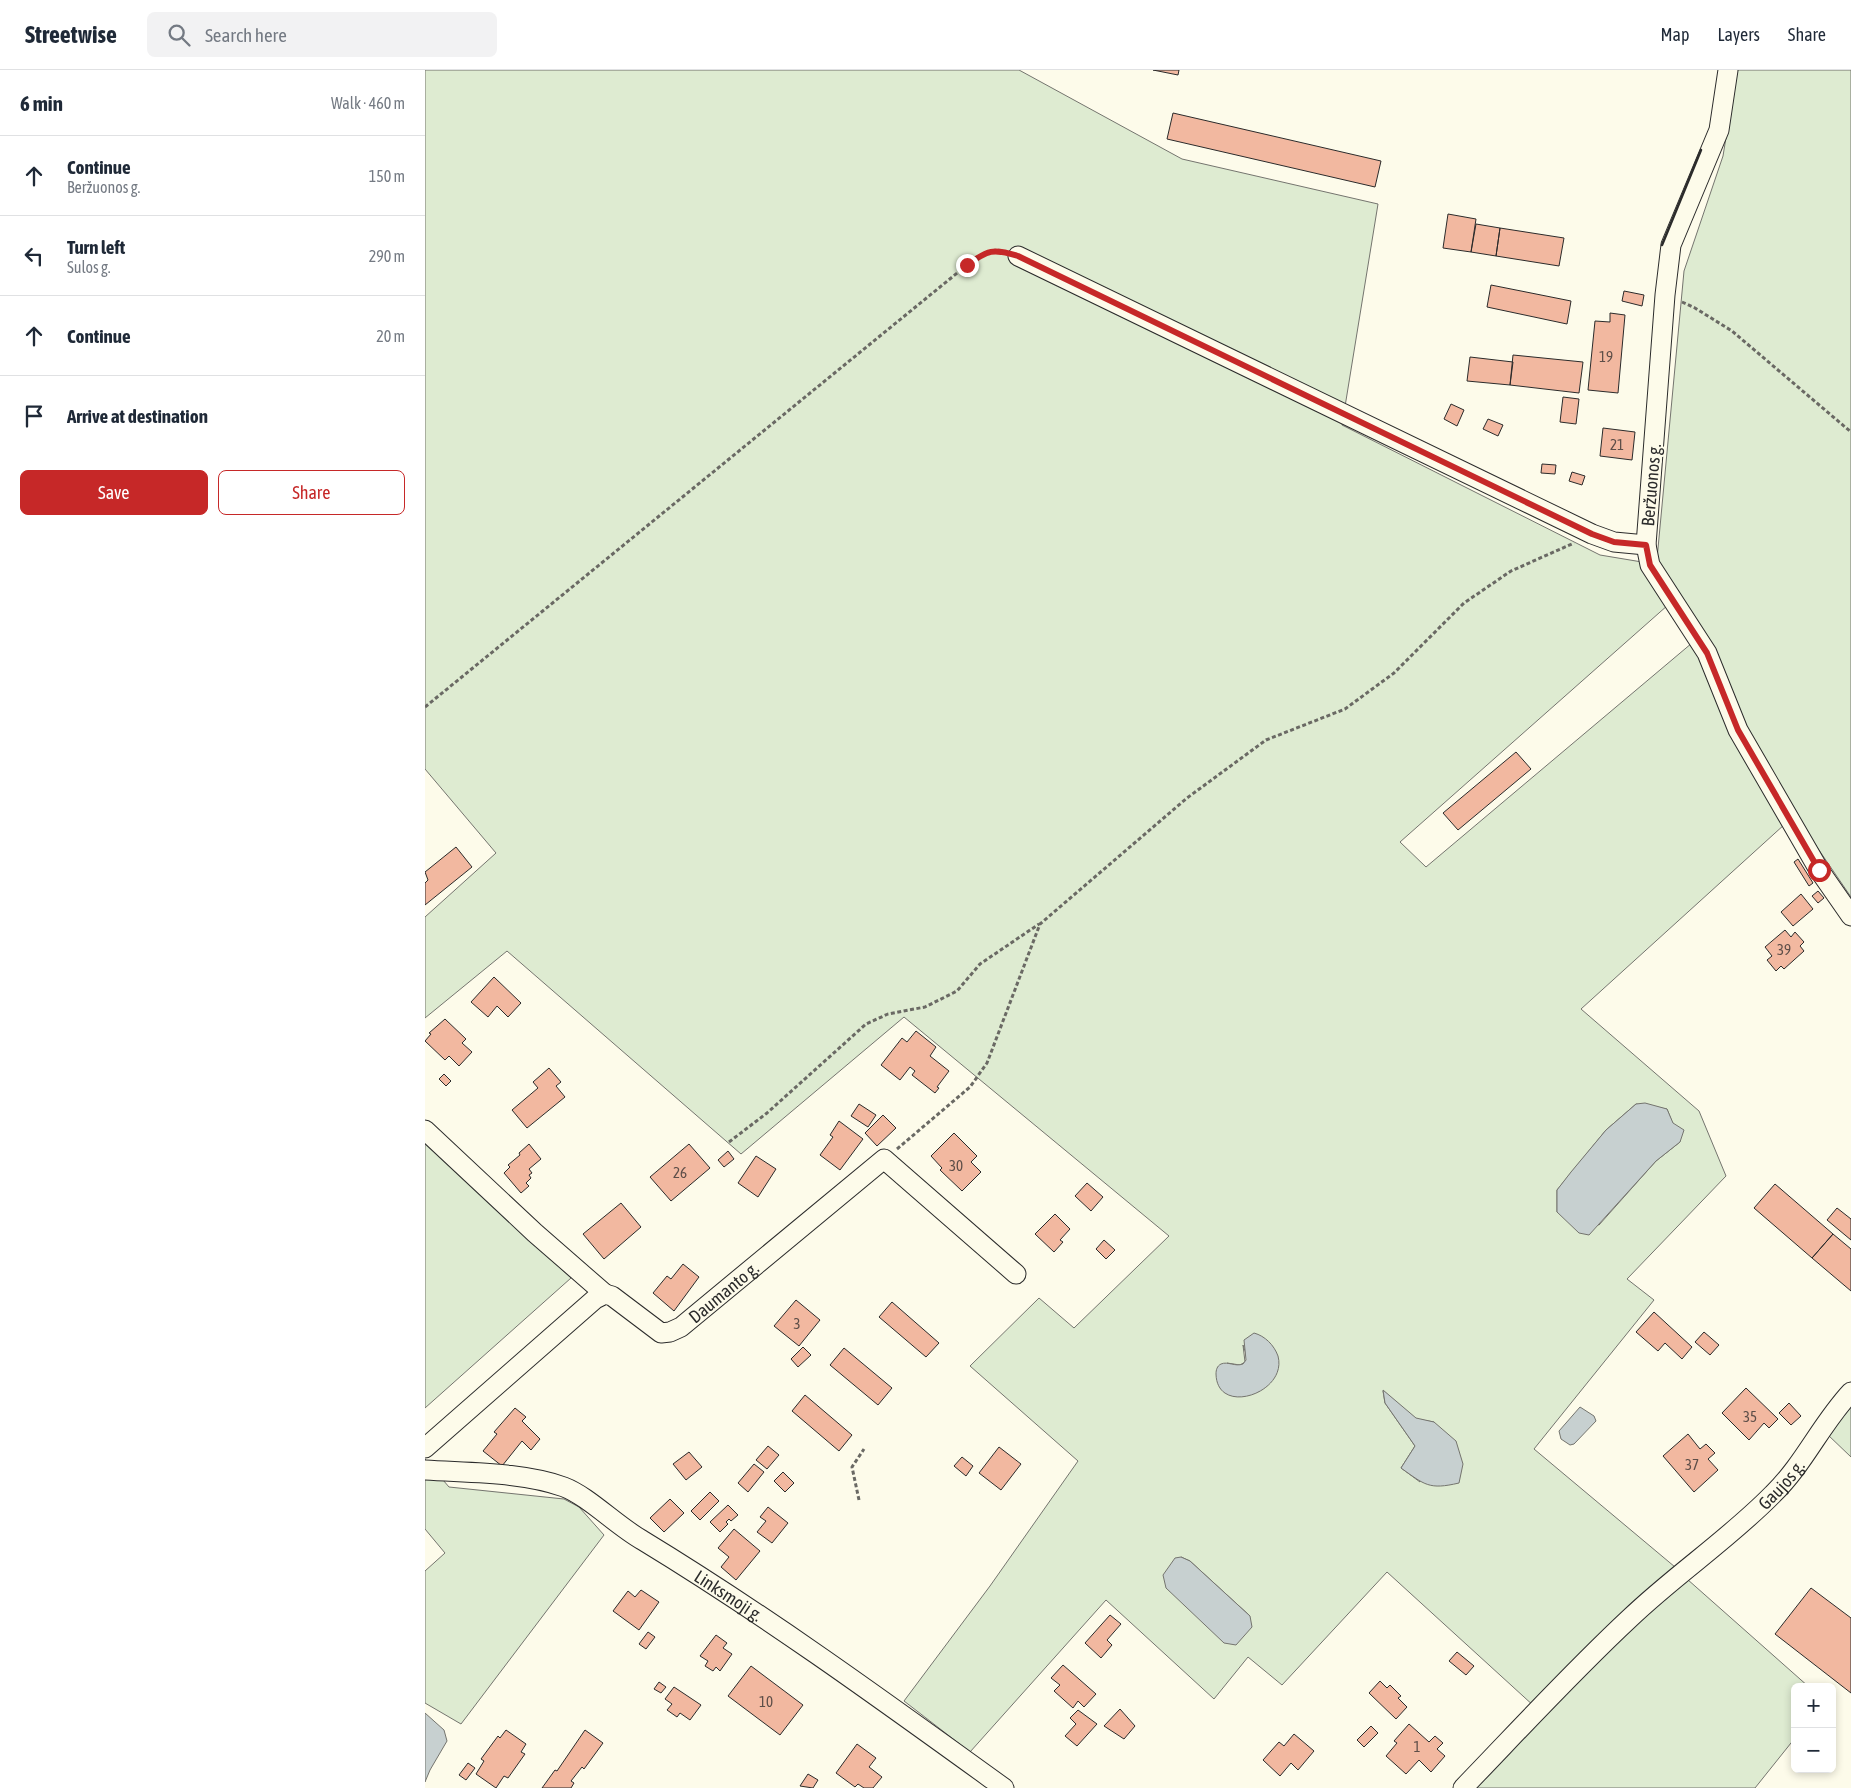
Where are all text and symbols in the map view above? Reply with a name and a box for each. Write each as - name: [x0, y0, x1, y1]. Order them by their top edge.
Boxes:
- search box: [147, 12, 497, 57]
- text: Streetwise: [25, 21, 117, 48]
- icon: search: [165, 21, 193, 49]
- text: Search here: [205, 24, 287, 46]
- text: Map: [1660, 24, 1689, 45]
- text: Layers: [1717, 24, 1760, 45]
- text: Share: [1788, 24, 1826, 45]
- text: 6 min: [20, 91, 63, 115]
- text: Walk · 460 m: [331, 94, 405, 112]
- text: Continue: [67, 156, 131, 178]
- icon: ahead: [20, 162, 48, 190]
- text: 150 m: [369, 167, 405, 185]
- text: Beržuonos g.: [67, 178, 140, 196]
- text: Turn left: [67, 236, 125, 258]
- icon: left: [20, 242, 48, 270]
- text: 290 m: [369, 247, 405, 265]
- route end: [956, 254, 979, 277]
- text: Sulos g.: [67, 258, 111, 276]
- icon: ahead: [20, 322, 48, 350]
- text: Continue: [67, 325, 131, 347]
- text: 20 m: [376, 327, 405, 345]
- house number: 19: [1599, 348, 1613, 365]
- icon: arrive: [20, 402, 48, 430]
- text: Arrive at destination: [67, 405, 208, 427]
- house number: 21: [1610, 436, 1624, 453]
- street label: Beržuonos g.: [1637, 443, 1665, 527]
- button: Save: [20, 470, 208, 515]
- button: Share: [218, 470, 405, 515]
- route start: [1808, 859, 1831, 882]
- house number: 39: [1777, 941, 1791, 958]
- house number: 30: [949, 1157, 963, 1174]
- house number: 26: [673, 1164, 687, 1181]
- street label: Daumanto g.: [684, 1257, 762, 1327]
- house number: 3: [793, 1315, 801, 1332]
- house number: 35: [1743, 1408, 1757, 1425]
- house number: 37: [1685, 1456, 1699, 1473]
- street label: Gaujos g.: [1753, 1456, 1808, 1514]
- street label: Linksmoji g.: [691, 1565, 767, 1625]
- map controls: [1791, 1683, 1836, 1773]
- button: +: [1791, 1683, 1836, 1728]
- house number: 10: [759, 1693, 773, 1710]
- button: −: [1791, 1728, 1836, 1773]
- house number: 1: [1413, 1738, 1421, 1755]

